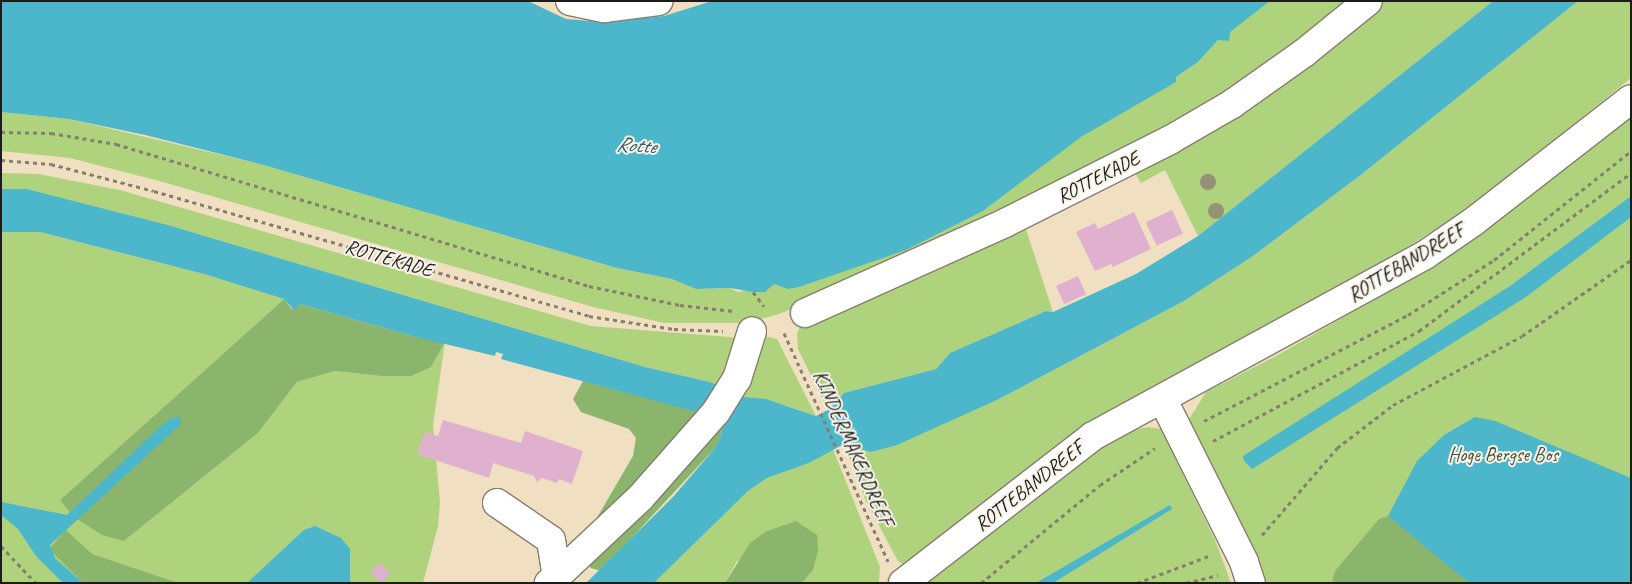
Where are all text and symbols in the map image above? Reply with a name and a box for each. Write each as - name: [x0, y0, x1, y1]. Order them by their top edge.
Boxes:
- water label: Rotte: [616, 131, 656, 159]
- street label: ROTTEKADE: [1053, 146, 1143, 208]
- street label: ROTTEBANDREEF: [1343, 219, 1469, 307]
- street label: ROTTEKADE: [342, 234, 436, 282]
- street label: KINDERMAKERDREEF: [808, 367, 898, 529]
- street label: ROTTEBANDREEF: [970, 436, 1088, 536]
- park label: Hoge Bergse Bos: [1448, 442, 1558, 466]

